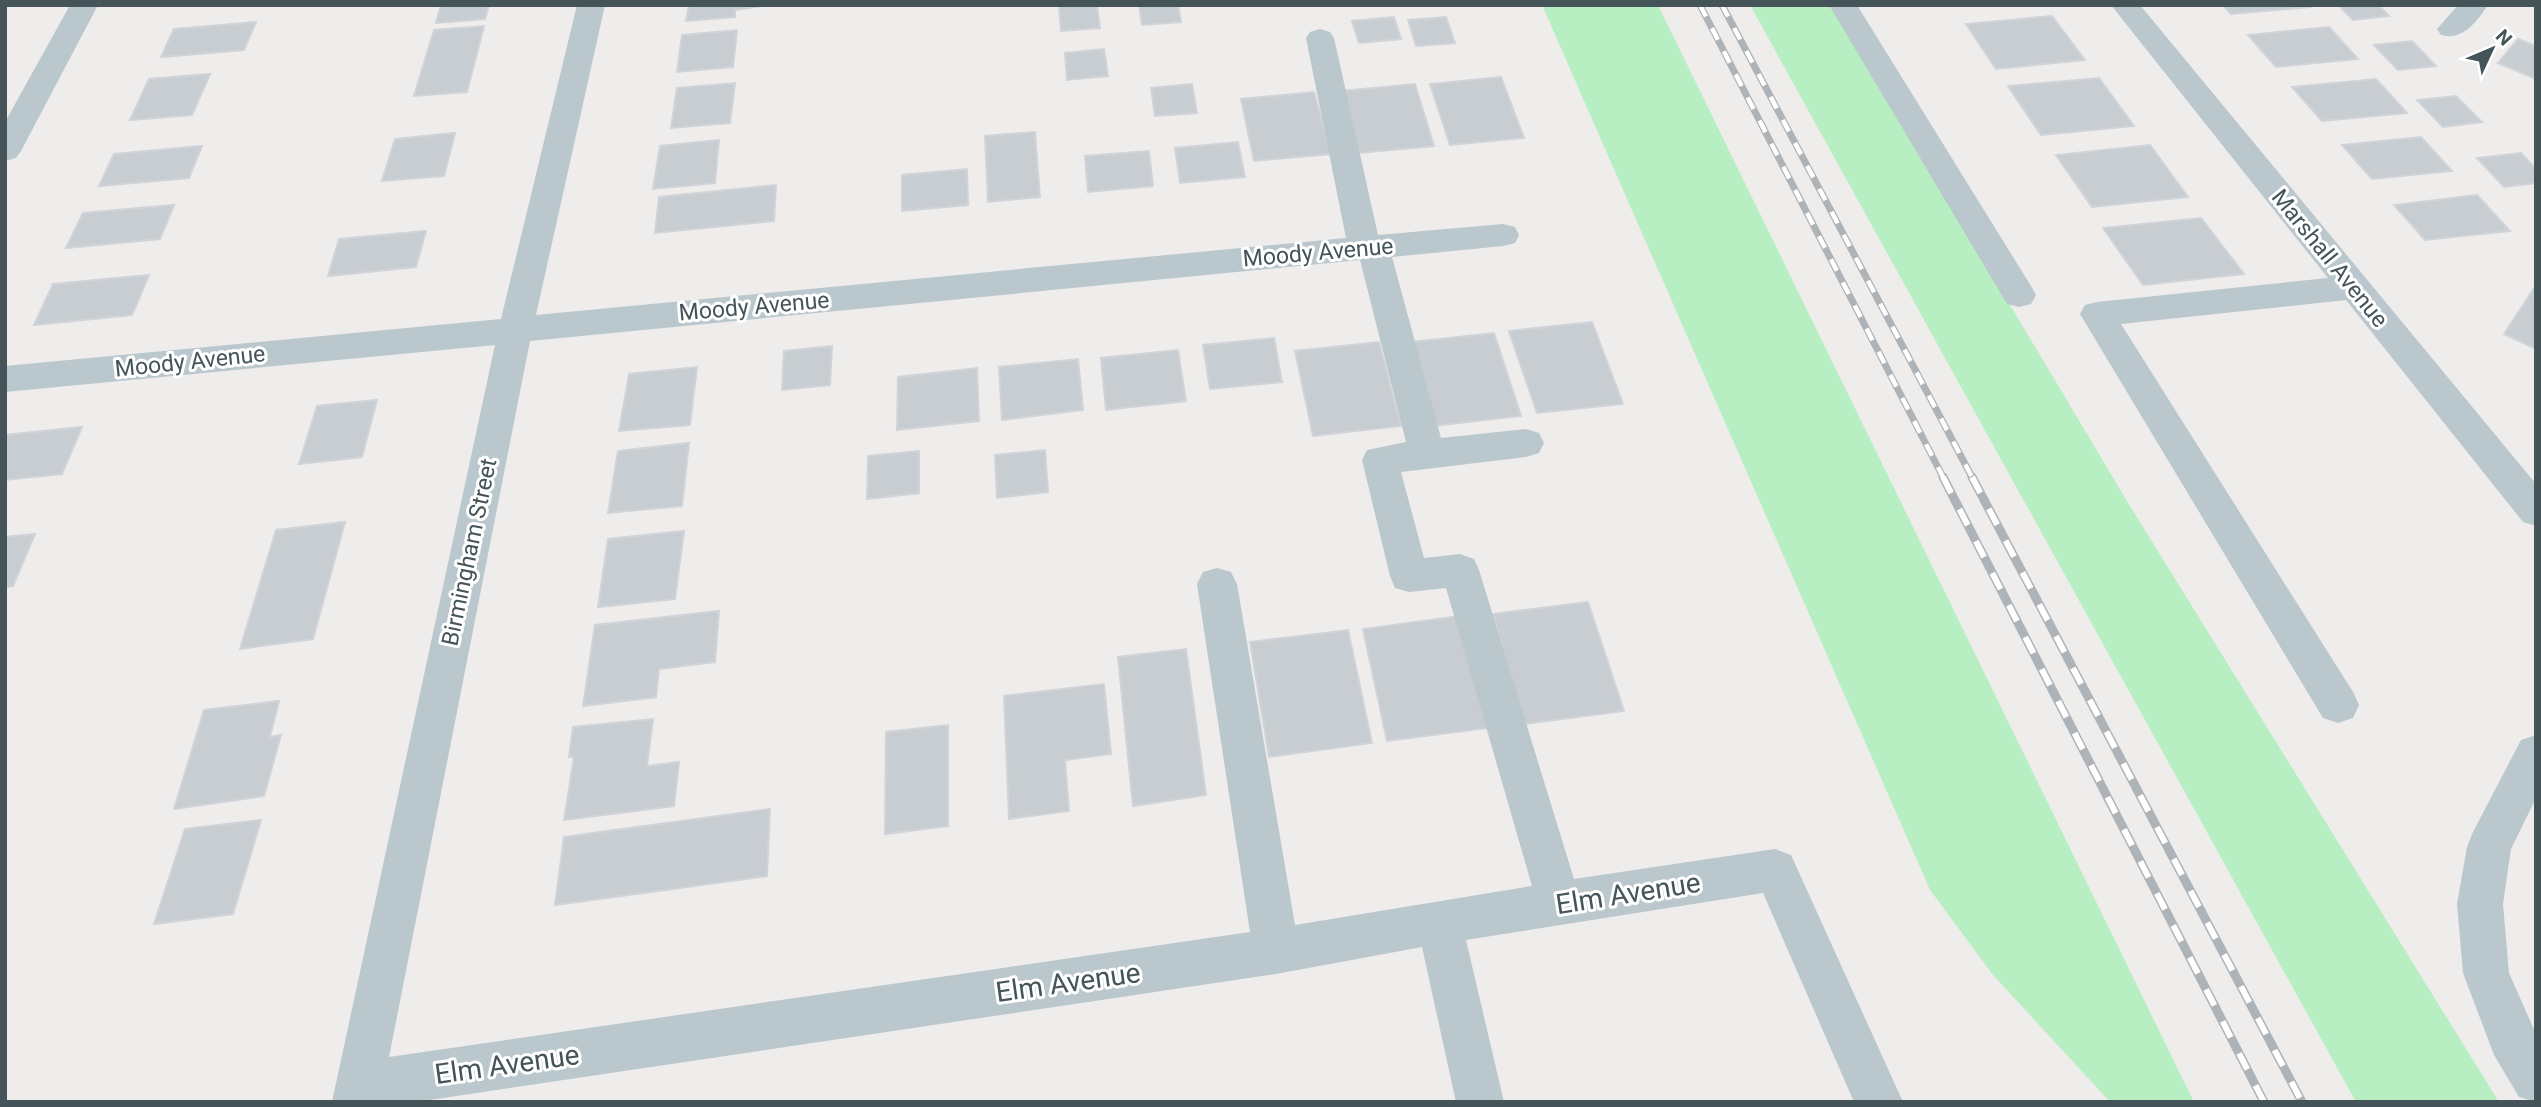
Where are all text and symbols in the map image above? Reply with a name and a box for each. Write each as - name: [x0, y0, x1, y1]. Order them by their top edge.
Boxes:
- north arrow: [2457, 14, 2527, 84]
- text: N: [2491, 25, 2517, 50]
- street label: Marshall Avenue: [2266, 184, 2393, 333]
- street label: Moody Avenue: [1242, 232, 1394, 273]
- street label: Moody Avenue: [678, 286, 830, 327]
- street label: Moody Avenue: [114, 340, 267, 383]
- street label: Birmingham Street: [436, 456, 503, 648]
- street label: Elm Avenue: [1553, 866, 1703, 921]
- street label: Elm Avenue: [994, 956, 1143, 1009]
- street label: Elm Avenue: [433, 1038, 582, 1091]

